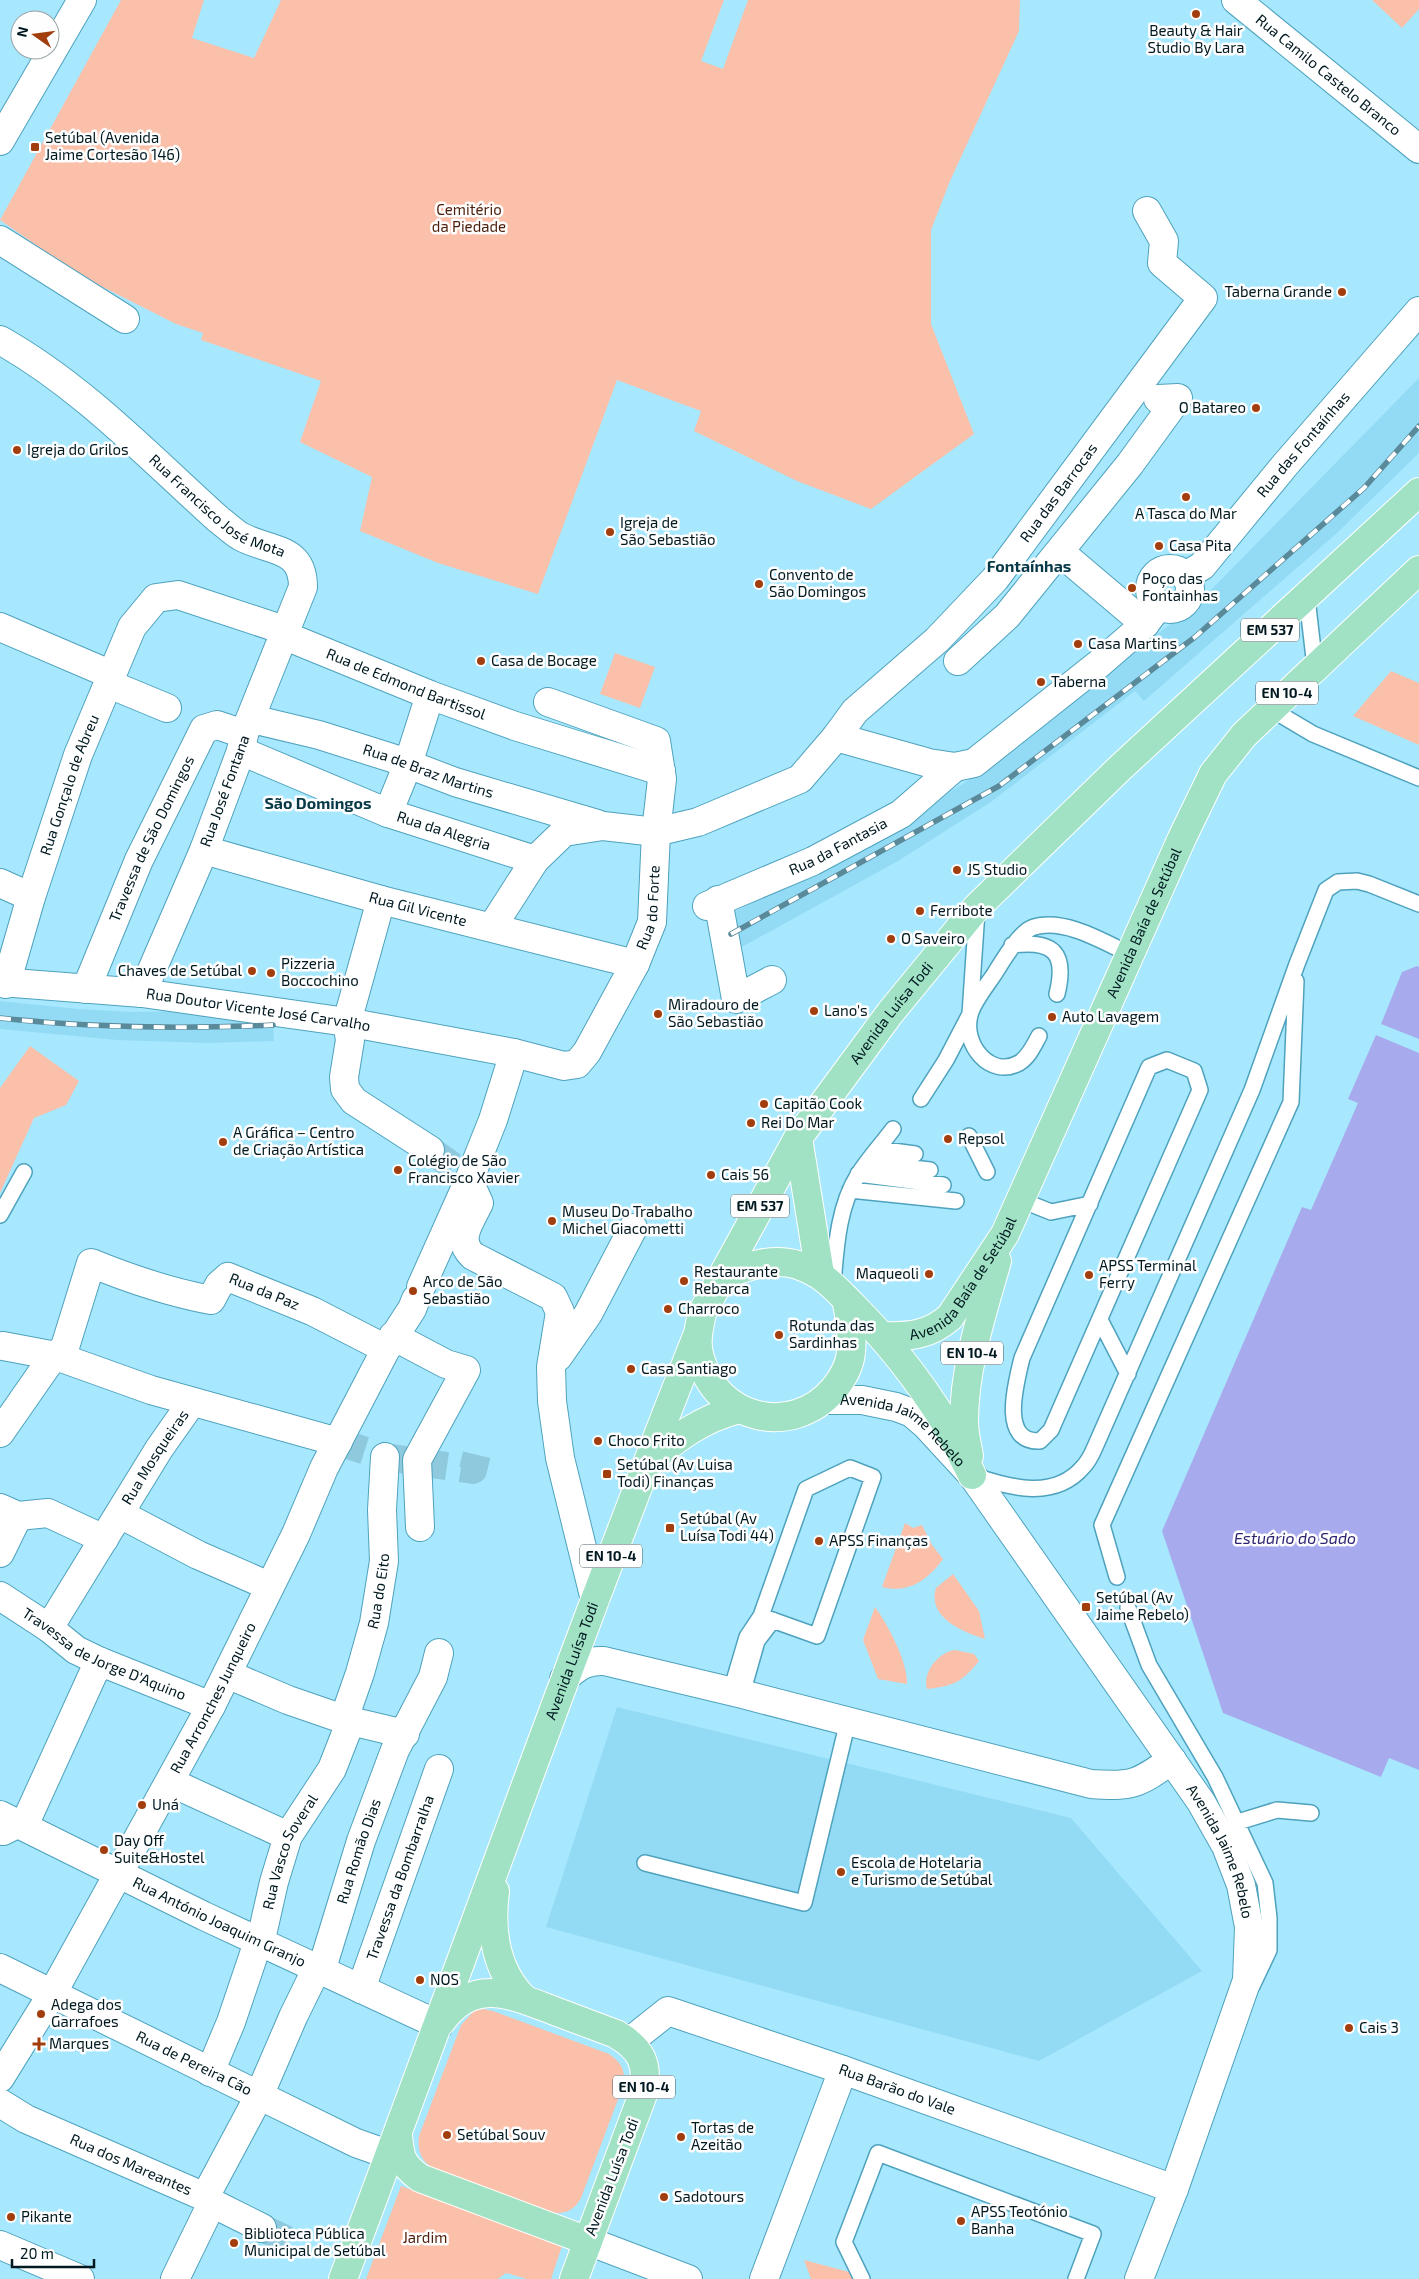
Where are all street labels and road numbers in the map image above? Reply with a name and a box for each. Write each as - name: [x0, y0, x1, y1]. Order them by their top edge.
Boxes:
- street label: Rua Camilo Castelo Branco: [1253, 10, 1405, 139]
- street label: Rua das Fontaínhas: [1252, 387, 1353, 500]
- street label: Rua das Barrocas: [1015, 439, 1100, 545]
- street label: Rua Francisco José Mota: [146, 450, 288, 560]
- road number: EM 537: [1241, 618, 1299, 642]
- street label: Rua de Edmond Bartissol: [324, 644, 489, 723]
- road number: EN 10-4: [1256, 681, 1318, 704]
- street label: Rua Gonçalo de Abreu: [35, 712, 102, 857]
- street label: Rua José Fontana: [195, 732, 253, 849]
- street label: Rua de Braz Martins: [361, 739, 496, 801]
- street label: Travessa de São Domingos: [105, 752, 197, 924]
- street label: Rua da Alegria: [395, 806, 493, 853]
- street label: Rua da Fantasia: [786, 813, 890, 878]
- street label: Avenida Baía de Setúbal: [1102, 844, 1185, 1000]
- street label: Rua do Forte: [632, 865, 663, 952]
- street label: Rua Gil Vicente: [367, 887, 469, 929]
- street label: Avenida Luísa Todi: [846, 958, 936, 1067]
- street label: Rua Doutor Vicente José Carvalho: [145, 984, 372, 1034]
- road number: EM 537: [731, 1194, 789, 1218]
- street label: Avenida Baía de Setúbal: [908, 1213, 1020, 1343]
- street label: Rua da Paz: [227, 1268, 303, 1313]
- road number: EN 10-4: [941, 1342, 1003, 1365]
- street label: Avenida Jaime Rebelo: [840, 1390, 970, 1470]
- street label: Rua Mosqueiras: [117, 1406, 192, 1508]
- road number: EN 10-4: [580, 1544, 642, 1568]
- street label: Rua do Eito: [363, 1553, 392, 1631]
- street label: Avenida Luísa Todi: [541, 1599, 601, 1722]
- street label: Travessa de Jorge D'Aquino: [19, 1603, 189, 1703]
- street label: Rua Arronches Junqueiro: [166, 1619, 259, 1776]
- street label: Avenida Jaime Rebelo: [1183, 1780, 1257, 1920]
- street label: Rua Vasco Soveral: [258, 1790, 321, 1911]
- street label: Travessa da Bombarralha: [362, 1792, 437, 1963]
- street label: Rua Romão Dias: [332, 1796, 384, 1906]
- street label: Rua António Joaquim Granjo: [130, 1872, 309, 1970]
- street label: Rua de Pereira Cão: [133, 2026, 255, 2098]
- street label: Rua Barão do Vale: [837, 2059, 958, 2118]
- road number: EN 10-4: [613, 2076, 675, 2098]
- street label: Avenida Luísa Todi: [580, 2115, 642, 2238]
- street label: Rua dos Mareantes: [68, 2129, 195, 2198]

